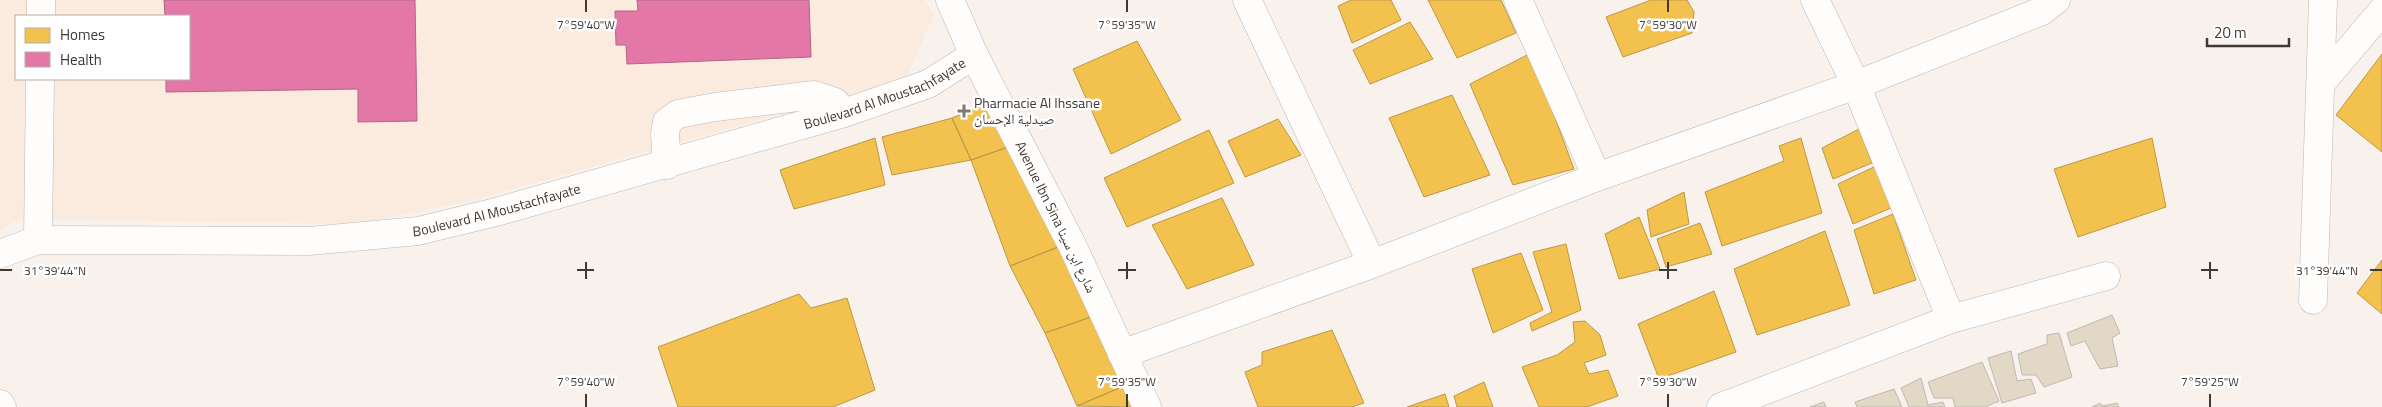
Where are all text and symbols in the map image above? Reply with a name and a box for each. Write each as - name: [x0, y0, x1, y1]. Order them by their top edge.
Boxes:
- legend: [15, 15, 190, 80]
- text: 7°59'40"W: [557, 15, 615, 34]
- text: 7°59'35"W: [1098, 15, 1156, 34]
- text: 7°59'30"W: [1639, 15, 1697, 34]
- scale bar: [2207, 15, 2290, 47]
- text: 20 m: [2214, 21, 2247, 44]
- text: Homes: [60, 23, 105, 46]
- text: Health: [60, 48, 102, 71]
- street label: Boulevard Al Moustachfayate: [801, 52, 969, 134]
- place label: Pharmacie Al Ihssane صيدلية الإحسان: [974, 92, 1100, 129]
- marker: Pharmacie Al Ihssane صيدلية الإحسان: [958, 105, 970, 117]
- street label: Avenue Ibn Sina شارع ابن سينا: [1011, 137, 1102, 296]
- street label: Boulevard Al Moustachfayate: [412, 178, 583, 241]
- text: 31°39'44"N: [24, 261, 86, 280]
- text: 31°39'44"N: [2296, 261, 2358, 280]
- text: 7°59'40"W: [557, 372, 615, 391]
- text: 7°59'35"W: [1098, 372, 1156, 391]
- text: 7°59'30"W: [1639, 372, 1697, 391]
- text: 7°59'25"W: [2181, 372, 2239, 391]

